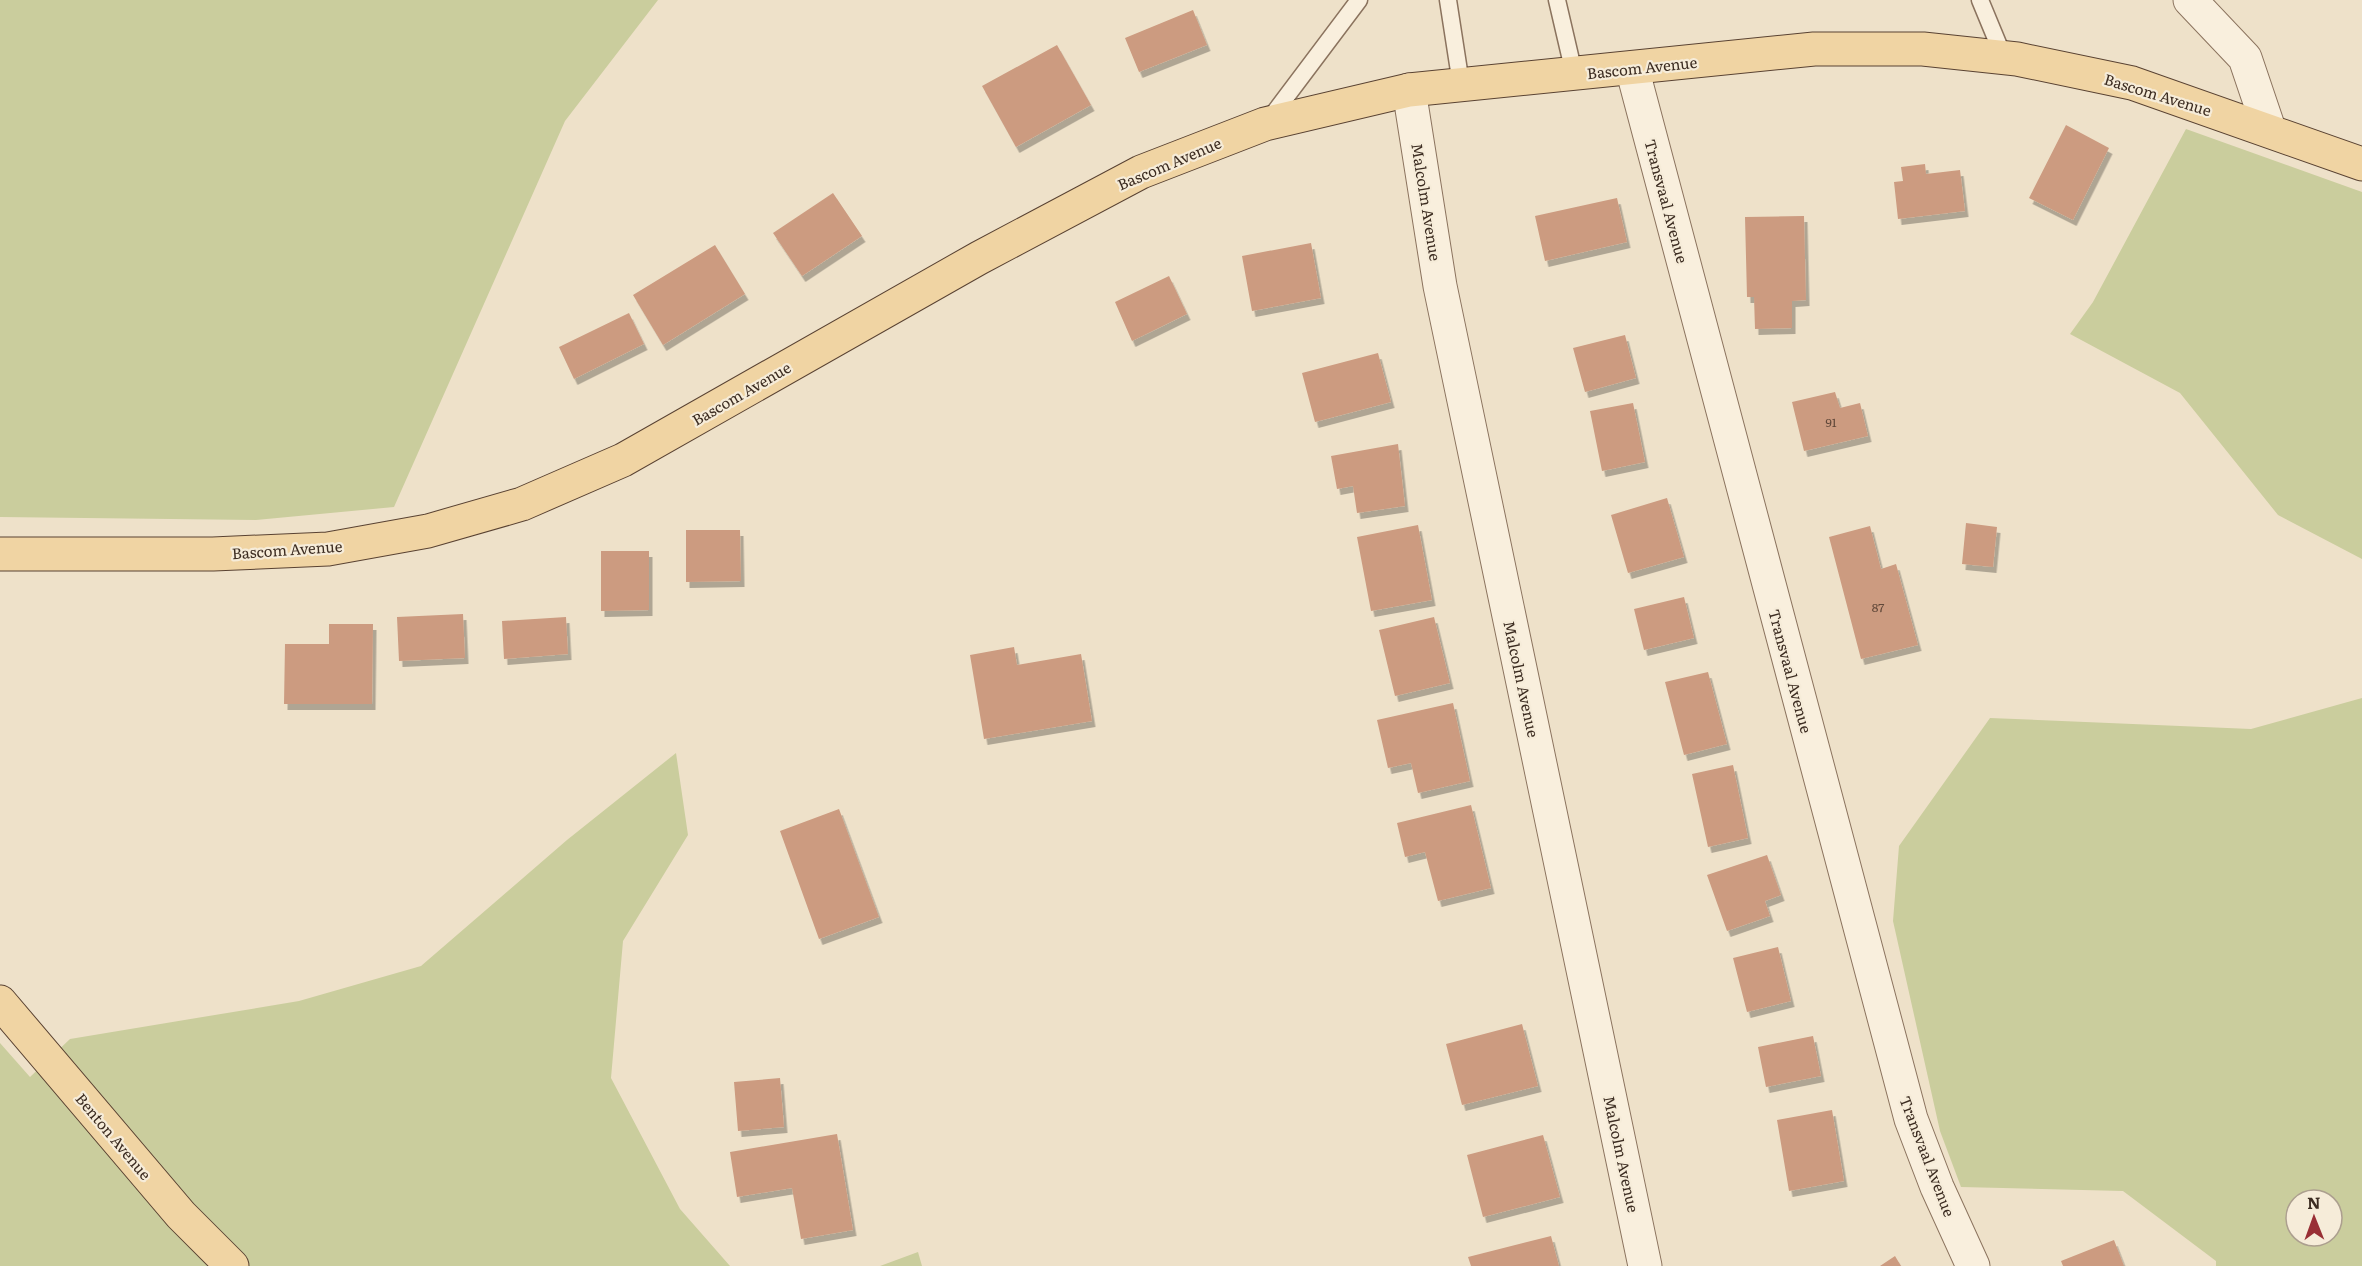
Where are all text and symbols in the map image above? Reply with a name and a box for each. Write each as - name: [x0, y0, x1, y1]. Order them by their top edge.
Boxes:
- street label: Bascom Avenue: [1586, 50, 1699, 84]
- street label: Bascom Avenue: [2102, 67, 2215, 121]
- street label: Bascom Avenue: [1113, 131, 1225, 195]
- street label: Transvaal Avenue: [1639, 136, 1695, 266]
- street label: Malcolm Avenue: [1406, 142, 1448, 263]
- street label: Bascom Avenue: [687, 355, 795, 431]
- house number: 91: [1825, 413, 1837, 431]
- street label: Bascom Avenue: [231, 534, 343, 564]
- house number: 87: [1872, 598, 1884, 616]
- street label: Transvaal Avenue: [1763, 606, 1819, 736]
- street label: Malcolm Avenue: [1498, 618, 1546, 740]
- street label: Benton Avenue: [71, 1088, 157, 1185]
- street label: Transvaal Avenue: [1894, 1092, 1962, 1220]
- street label: Malcolm Avenue: [1598, 1093, 1646, 1215]
- north arrow: [2284, 1188, 2344, 1248]
- text: N: [2307, 1190, 2321, 1214]

